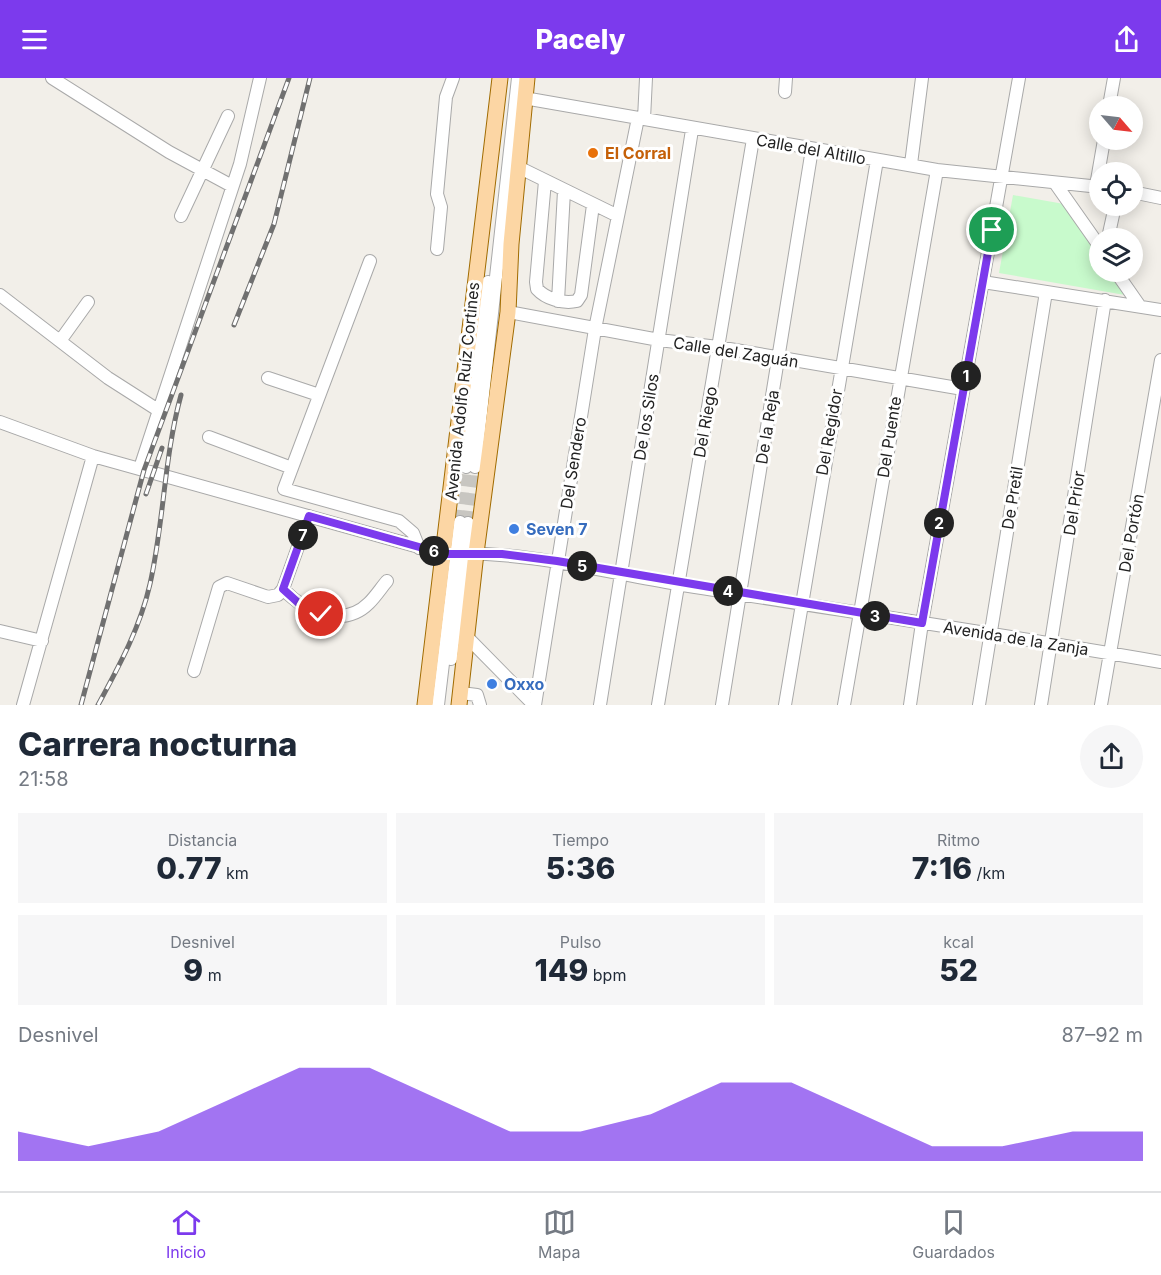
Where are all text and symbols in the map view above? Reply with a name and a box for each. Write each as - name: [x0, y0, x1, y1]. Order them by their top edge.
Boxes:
- icon: menu: [18, 23, 51, 56]
- text: Pacely: [536, 23, 625, 56]
- icon: share: [1110, 23, 1143, 56]
- north arrow: [1089, 96, 1143, 150]
- map controls: [1089, 96, 1143, 282]
- street label: Calle del Altillo: [754, 129, 868, 169]
- place label: El Corral: [605, 143, 671, 163]
- marker: El Corral: [586, 146, 600, 160]
- button: locate: [1089, 162, 1143, 216]
- pin: [966, 204, 1017, 255]
- icon: arrive: [975, 213, 1008, 246]
- button: layers: [1089, 228, 1143, 282]
- street label: Avenida Adolfo Ruíz Cortines: [441, 281, 483, 501]
- street label: Calle del Zaguán: [672, 332, 800, 372]
- pin: 1: [951, 361, 981, 391]
- text: 1: [963, 366, 969, 386]
- street label: De los Silos: [629, 372, 663, 462]
- street label: Del Riego: [689, 385, 721, 459]
- street label: Del Regidor: [812, 387, 846, 477]
- street label: De la Reja: [751, 388, 783, 466]
- street label: Del Puente: [873, 395, 905, 479]
- street label: Del Sendero: [556, 416, 590, 510]
- street label: De Pretil: [997, 465, 1027, 531]
- street label: Del Prior: [1059, 469, 1089, 537]
- street label: Del Portón: [1114, 492, 1148, 574]
- pin: 2: [924, 508, 954, 538]
- text: 2: [934, 513, 944, 533]
- place label: Seven 7: [526, 519, 588, 539]
- pin: 7: [288, 520, 318, 550]
- marker: Seven 7: [507, 522, 521, 536]
- text: 7: [298, 525, 308, 545]
- pin: 6: [419, 536, 449, 566]
- text: 6: [429, 541, 439, 561]
- pin: 5: [567, 551, 597, 581]
- text: 5: [577, 556, 587, 576]
- pin: 4: [713, 576, 743, 606]
- text: 4: [723, 581, 733, 601]
- pin: [295, 588, 346, 639]
- icon: check: [304, 597, 337, 630]
- pin: 3: [860, 601, 890, 631]
- text: 3: [870, 606, 880, 626]
- street label: Avenida de la Zanja: [942, 617, 1090, 659]
- place label: Oxxo: [504, 674, 545, 694]
- marker: Oxxo: [485, 677, 499, 691]
- text: Carrera nocturna: [18, 724, 298, 764]
- button: share: [1080, 725, 1143, 788]
- text: 21:58: [18, 767, 69, 791]
- text: Distancia: [168, 830, 237, 850]
- text: Tiempo: [552, 830, 609, 850]
- text: Ritmo: [937, 830, 980, 850]
- text: 0.77: [156, 850, 222, 886]
- text: 5:36: [546, 850, 615, 886]
- text: 7:16: [912, 850, 972, 886]
- text: km: [222, 863, 249, 883]
- text: /km: [972, 863, 1005, 883]
- text: Desnivel: [170, 932, 235, 952]
- text: Pulso: [560, 932, 601, 952]
- text: kcal: [943, 932, 974, 952]
- text: 9: [183, 952, 203, 988]
- text: 149: [535, 952, 588, 988]
- text: 52: [939, 952, 978, 988]
- text: m: [203, 965, 222, 985]
- text: bpm: [588, 965, 626, 985]
- text: Desnivel: [18, 1023, 99, 1047]
- text: 87–92 m: [1062, 1023, 1143, 1047]
- tab: Inicio: [166, 1206, 206, 1262]
- tab: Mapa: [538, 1206, 580, 1262]
- tab: Guardados: [912, 1206, 995, 1262]

